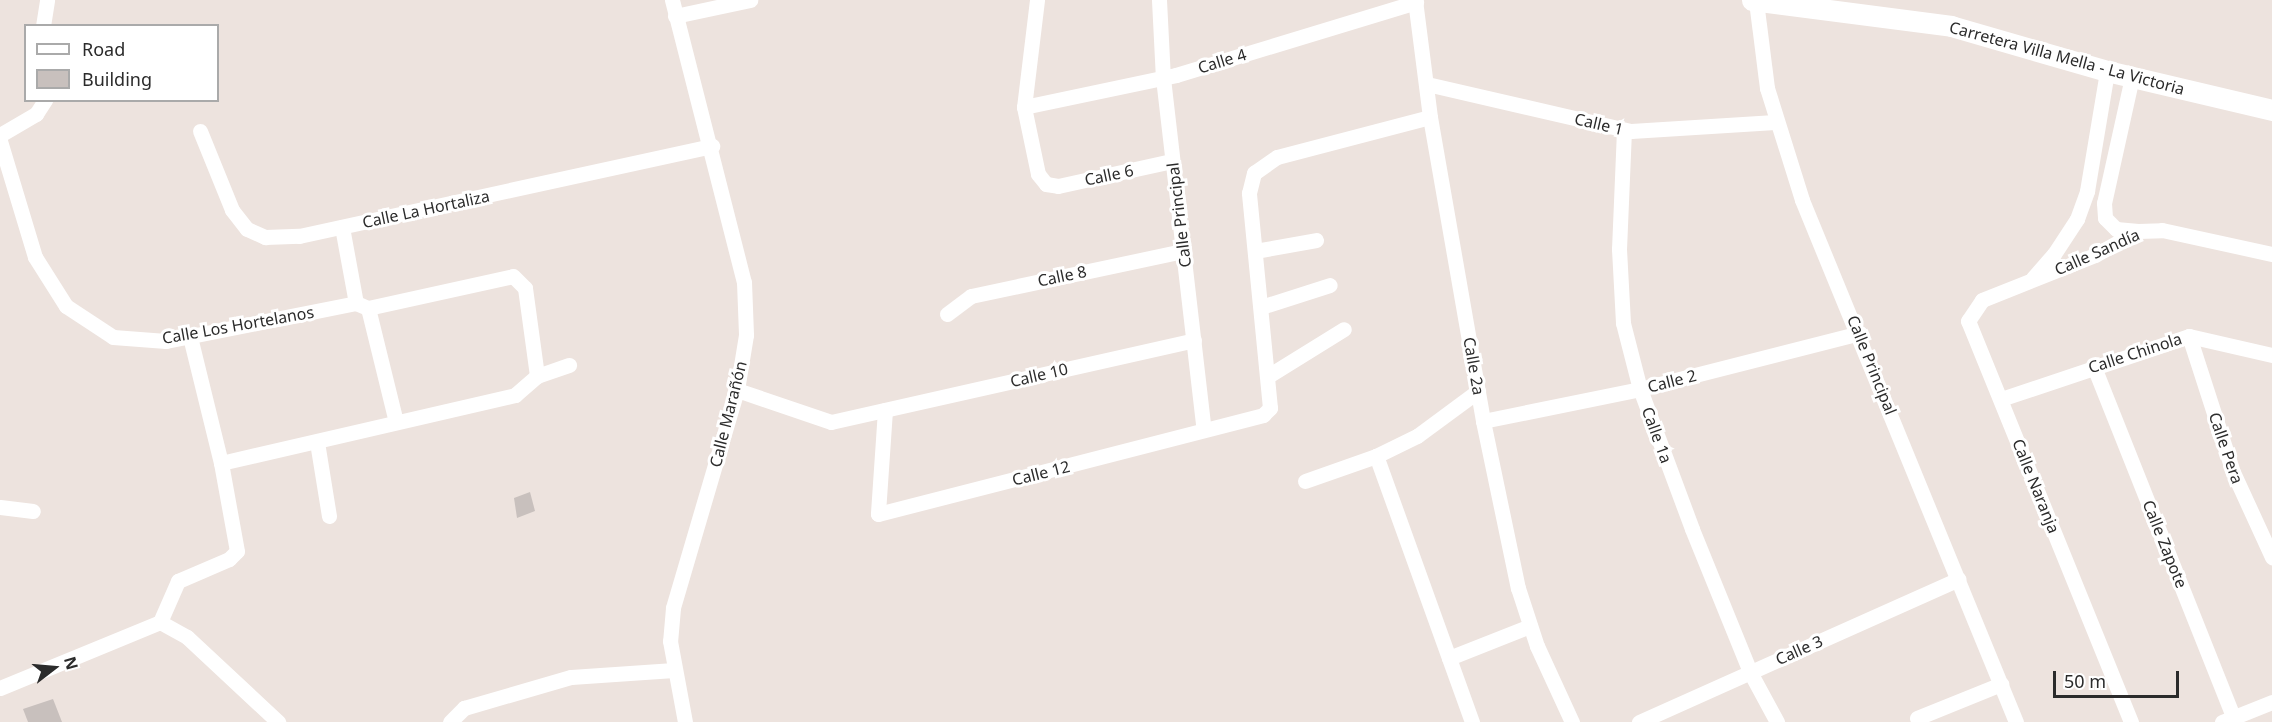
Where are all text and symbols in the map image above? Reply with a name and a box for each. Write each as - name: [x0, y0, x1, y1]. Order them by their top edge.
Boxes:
- street label: Carretera Villa Mella - La Victoria: [1947, 17, 2187, 99]
- legend: [24, 24, 219, 102]
- text: Road: [82, 37, 125, 61]
- street label: Calle 4: [1195, 45, 1249, 77]
- text: Building: [82, 67, 152, 91]
- street label: Calle 1: [1573, 109, 1625, 139]
- street label: Calle 6: [1083, 160, 1135, 190]
- street label: Calle Principal: [1163, 161, 1195, 269]
- street label: Calle La Hortaliza: [361, 186, 491, 232]
- street label: Calle Sandía: [2051, 225, 2143, 279]
- street label: Calle 8: [1036, 261, 1088, 291]
- street label: Calle Los Hortelanos: [161, 302, 315, 348]
- street label: Calle Principal: [1843, 312, 1901, 418]
- street label: Calle Chinola: [2086, 329, 2184, 377]
- street label: Calle 2a: [1459, 335, 1489, 397]
- street label: Calle Marañón: [706, 359, 750, 469]
- street label: Calle 10: [1008, 359, 1070, 391]
- street label: Calle 2: [1646, 366, 1698, 396]
- street label: Calle 1a: [1638, 404, 1676, 466]
- street label: Calle Pera: [2205, 410, 2247, 486]
- street label: Calle Naranja: [2008, 436, 2064, 536]
- street label: Calle 12: [1010, 457, 1072, 489]
- street label: Calle Zapote: [2139, 497, 2191, 591]
- street label: Calle 3: [1772, 631, 1826, 669]
- north arrow: [24, 638, 84, 698]
- text: N: [59, 654, 84, 672]
- scale bar: [2056, 659, 2182, 697]
- text: 50 m: [2064, 669, 2106, 693]

